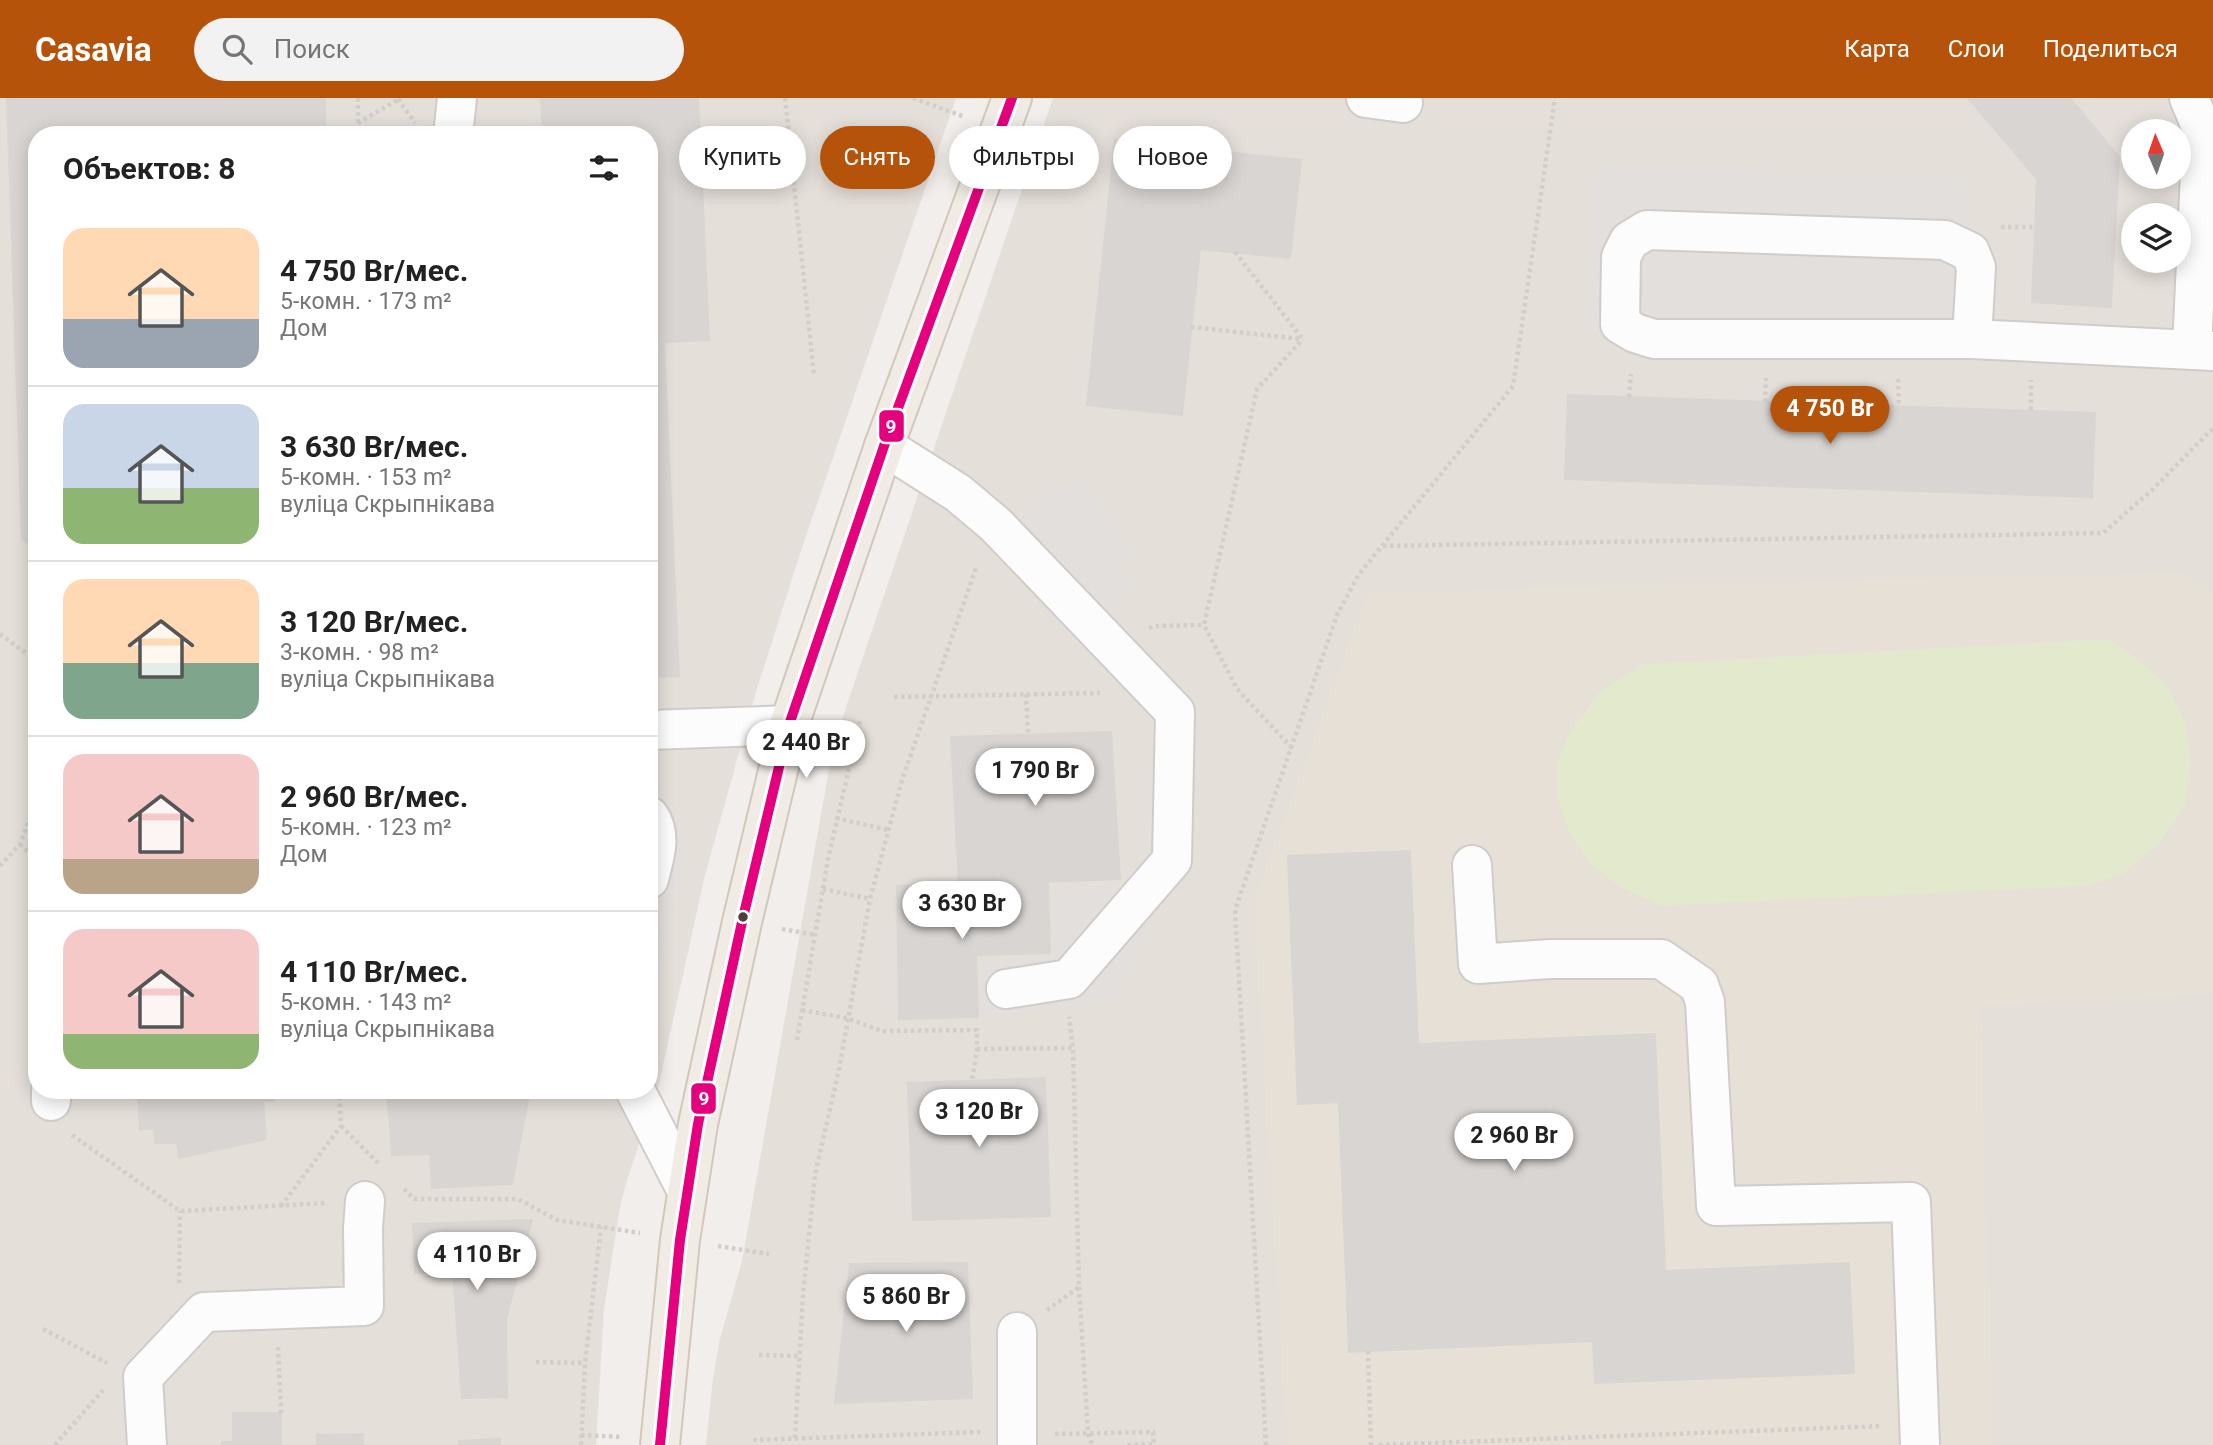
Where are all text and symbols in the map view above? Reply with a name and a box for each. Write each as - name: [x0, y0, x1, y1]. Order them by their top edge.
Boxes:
- search box: [194, 18, 684, 81]
- text: Casavia: [35, 30, 152, 69]
- icon: search: [218, 30, 256, 68]
- text: Поиск: [274, 34, 350, 64]
- text: Карта: [1844, 35, 1910, 63]
- text: Слои: [1948, 35, 2005, 63]
- text: Поделиться: [2043, 35, 2178, 63]
- north arrow: [2121, 119, 2191, 189]
- map controls: [2121, 119, 2191, 273]
- chip: Купить: [679, 126, 806, 189]
- chip: Снять: [820, 126, 935, 189]
- chip: Фильтры: [949, 126, 1099, 189]
- chip: Новое: [1113, 126, 1232, 189]
- icon: filters: [585, 149, 623, 187]
- text: Объектов: 8: [63, 151, 235, 186]
- button: layers: [2121, 203, 2191, 273]
- text: 4 750 Br/мес.: [280, 253, 468, 288]
- icon: home: [119, 256, 203, 340]
- text: 5-комн. · 173 m²: [280, 288, 452, 315]
- text: Дом: [280, 315, 327, 342]
- pin: 4 750 Br: [1758, 386, 1902, 446]
- text: 4 750 Br: [1786, 395, 1874, 422]
- line badge: 9: [878, 409, 905, 443]
- text: 9: [886, 415, 896, 438]
- text: 3 630 Br/мес.: [280, 429, 468, 464]
- icon: home: [119, 432, 203, 516]
- text: 5-комн. · 153 m²: [280, 464, 452, 491]
- text: вуліца Скрыпнікава: [280, 491, 495, 518]
- text: 3 120 Br/мес.: [280, 604, 468, 639]
- icon: home: [119, 607, 203, 691]
- text: 3-комн. · 98 m²: [280, 639, 439, 666]
- text: вуліца Скрыпнікава: [280, 666, 495, 693]
- pin: 2 440 Br: [734, 720, 878, 780]
- text: 2 440 Br: [762, 729, 850, 756]
- pin: 1 790 Br: [963, 748, 1107, 808]
- text: 1 790 Br: [991, 757, 1079, 784]
- text: 2 960 Br/мес.: [280, 779, 468, 814]
- icon: home: [119, 782, 203, 866]
- text: 5-комн. · 123 m²: [280, 814, 452, 841]
- text: Дом: [280, 841, 327, 868]
- pin: 3 630 Br: [890, 882, 1034, 941]
- text: 3 630 Br: [918, 890, 1006, 917]
- unlabelled marker: [736, 910, 750, 924]
- text: 4 110 Br/мес.: [280, 954, 468, 989]
- icon: home: [119, 957, 203, 1041]
- text: 5-комн. · 143 m²: [280, 989, 452, 1016]
- text: вуліца Скрыпнікава: [280, 1016, 495, 1043]
- line badge: 9: [690, 1082, 717, 1115]
- text: 9: [699, 1087, 709, 1110]
- pin: 3 120 Br: [907, 1090, 1051, 1149]
- text: 3 120 Br: [935, 1098, 1023, 1125]
- pin: 2 960 Br: [1442, 1114, 1586, 1173]
- text: 2 960 Br: [1470, 1122, 1558, 1149]
- pin: 4 110 Br: [405, 1232, 549, 1292]
- text: 4 110 Br: [433, 1241, 521, 1268]
- pin: 5 860 Br: [834, 1274, 978, 1334]
- text: 5 860 Br: [862, 1283, 950, 1310]

